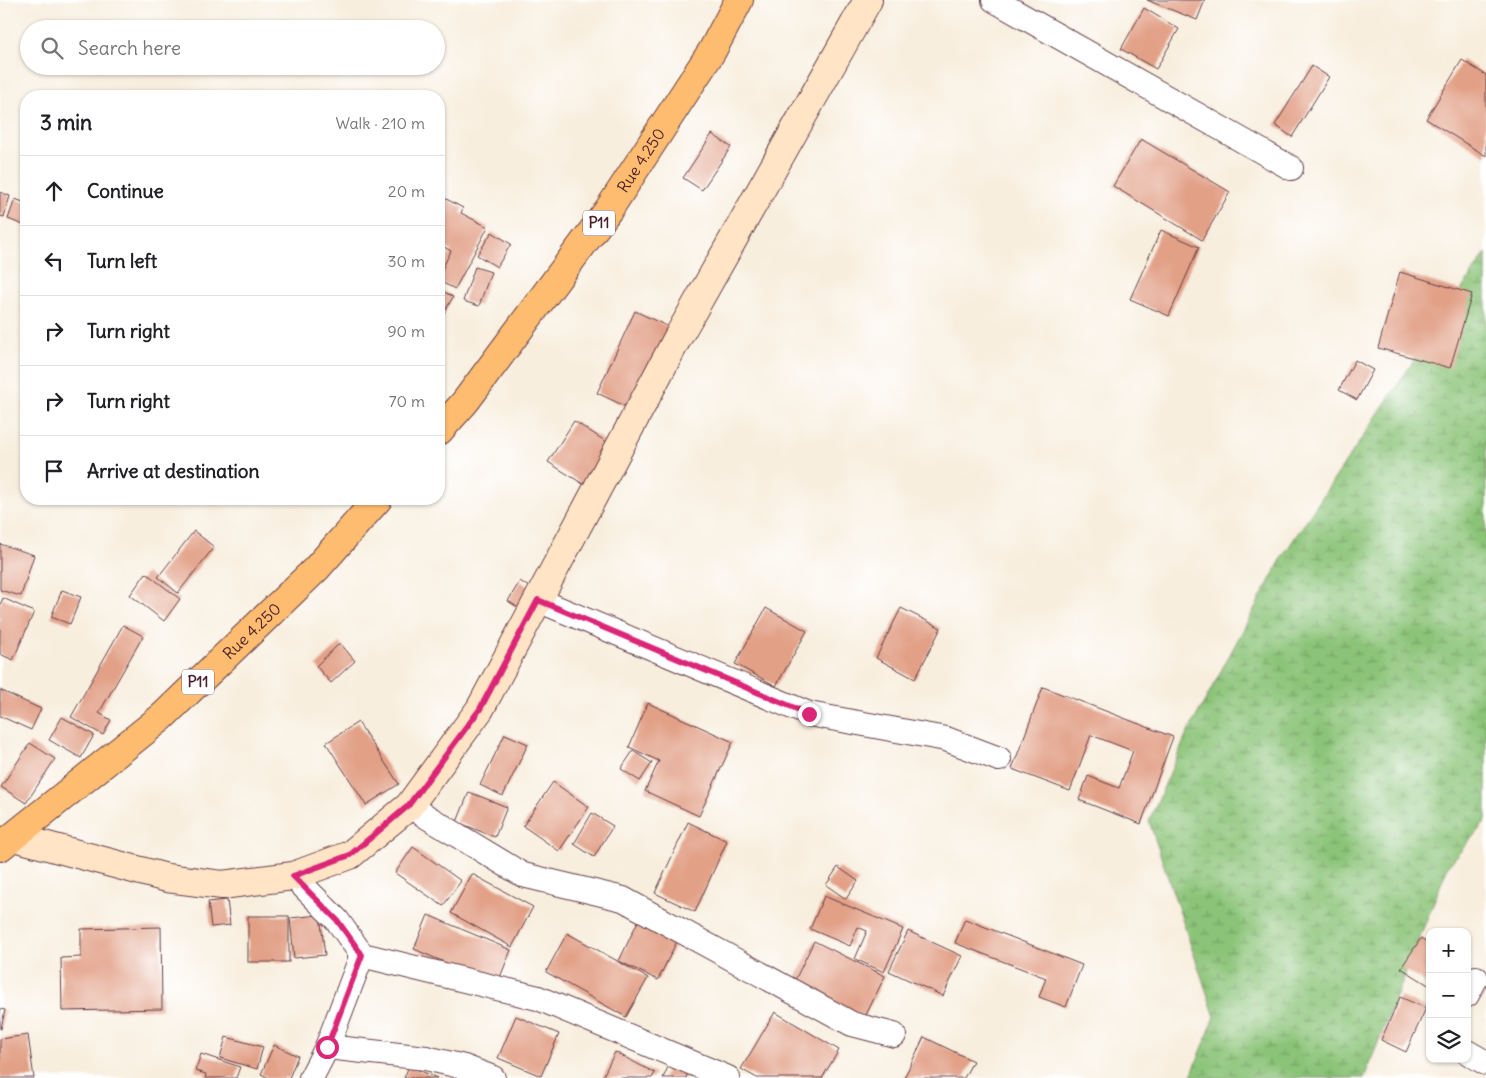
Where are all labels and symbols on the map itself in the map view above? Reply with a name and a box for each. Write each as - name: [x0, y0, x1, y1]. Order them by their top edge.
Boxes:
- street label: Rue 4.250: [613, 124, 669, 196]
- road number: P11: [583, 210, 615, 236]
- street label: Rue 4.250: [218, 598, 285, 663]
- road number: P11: [182, 670, 214, 694]
- route end: [798, 703, 821, 726]
- route start: [316, 1036, 339, 1059]

